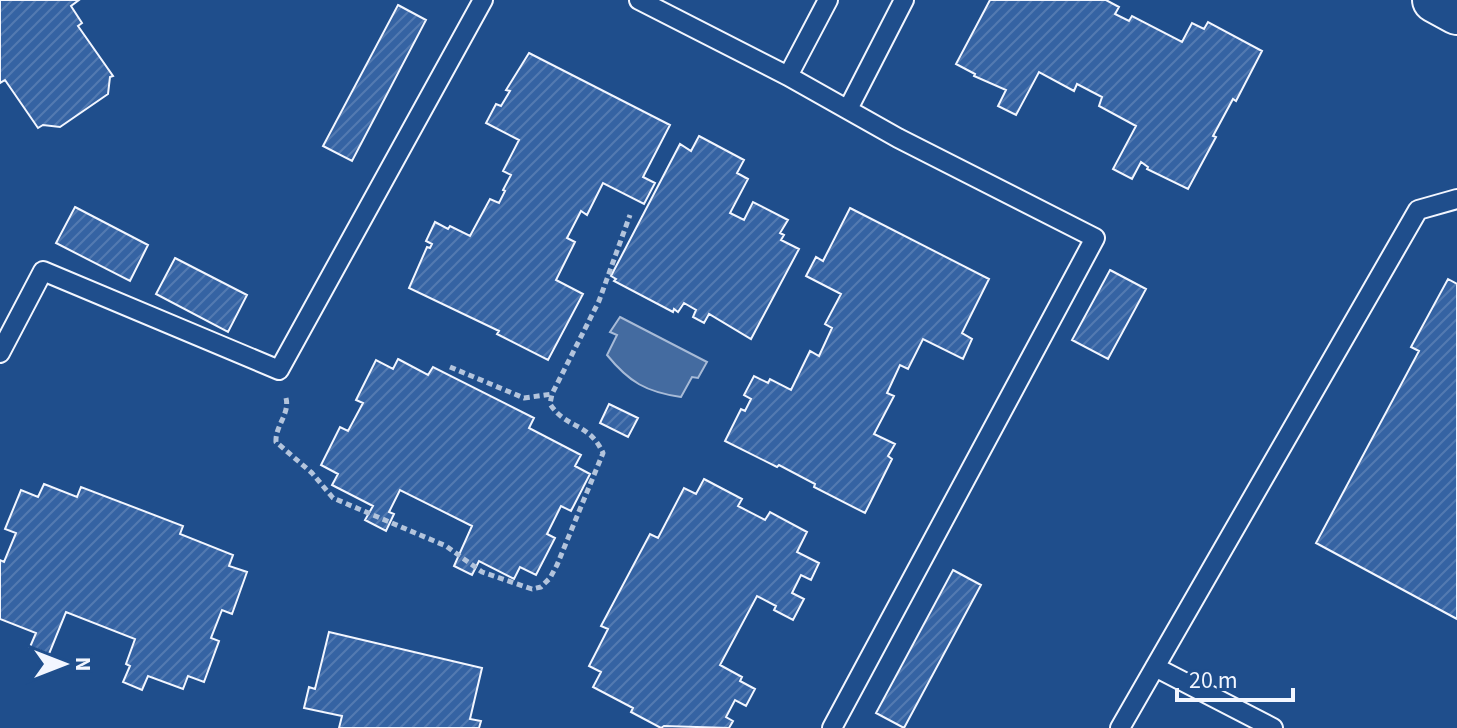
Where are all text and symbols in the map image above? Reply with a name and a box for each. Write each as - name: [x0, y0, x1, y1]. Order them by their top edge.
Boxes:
- north arrow: [24, 624, 104, 704]
- scale bar: [1177, 652, 1293, 702]
- text: N: [67, 657, 99, 671]
- text: 20 m: [1189, 663, 1238, 698]

